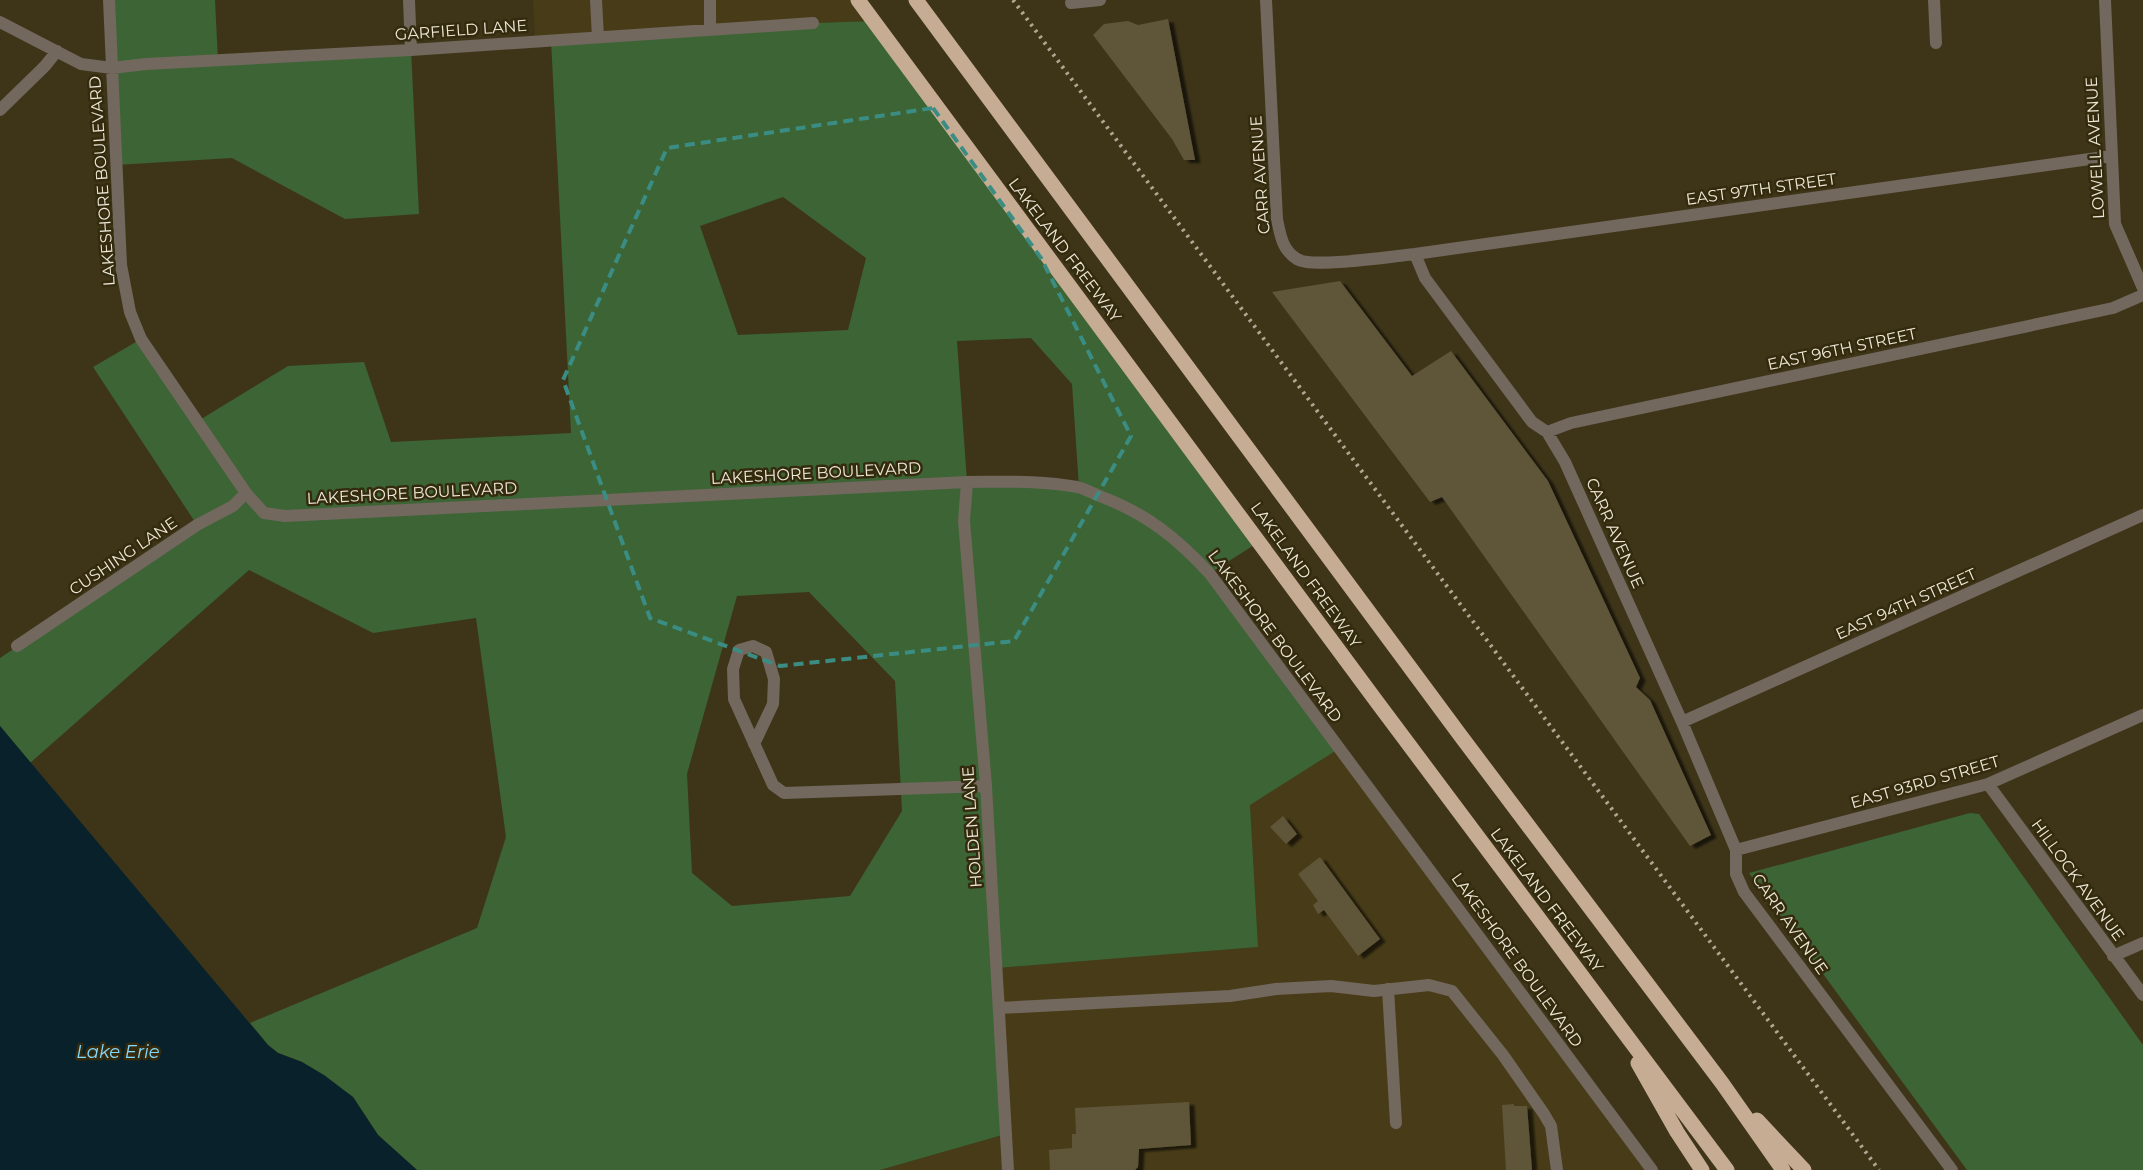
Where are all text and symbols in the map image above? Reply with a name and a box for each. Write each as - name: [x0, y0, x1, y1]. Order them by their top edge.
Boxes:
- street label: GARFIELD LANE: [394, 16, 528, 44]
- street label: LAKESHORE BOULEVARD: [85, 75, 119, 287]
- street label: LOWELL AVENUE: [2082, 76, 2108, 220]
- street label: CARR AVENUE: [1246, 115, 1274, 235]
- street label: EAST 97TH STREET: [1685, 169, 1838, 209]
- street label: LAKELAND FREEWAY: [1005, 174, 1126, 326]
- street label: EAST 96TH STREET: [1766, 324, 1919, 374]
- street label: LAKESHORE BOULEVARD: [710, 458, 922, 488]
- street label: CARR AVENUE: [1582, 475, 1648, 591]
- street label: LAKESHORE BOULEVARD: [306, 478, 518, 508]
- street label: LAKELAND FREEWAY: [1247, 498, 1366, 652]
- street label: CUSHING LANE: [66, 513, 180, 599]
- street label: LAKESHORE BOULEVARD: [1204, 546, 1346, 726]
- street label: EAST 94TH STREET: [1833, 564, 1980, 644]
- street label: EAST 93RD STREET: [1848, 751, 2002, 812]
- street label: HOLDEN LANE: [958, 766, 986, 888]
- street label: HILLOCK AVENUE: [2027, 815, 2129, 945]
- street label: LAKELAND FREEWAY: [1487, 824, 1608, 976]
- street label: LAKESHORE BOULEVARD: [1447, 869, 1587, 1051]
- street label: CARR AVENUE: [1748, 870, 1832, 978]
- water label: Lake Erie: [76, 1041, 160, 1063]

